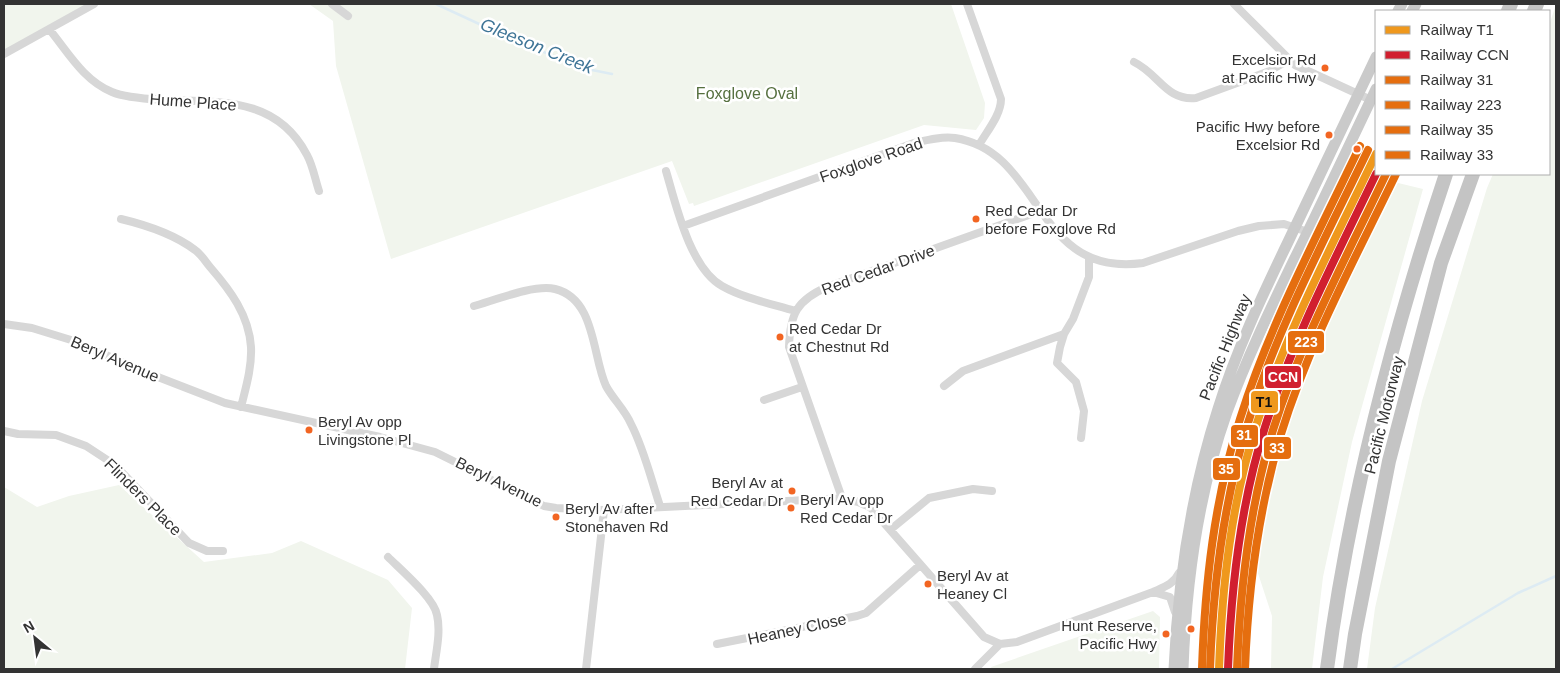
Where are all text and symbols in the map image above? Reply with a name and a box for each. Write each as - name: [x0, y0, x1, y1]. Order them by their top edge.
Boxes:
- legend: [1375, 10, 1550, 175]
- water label: Gleeson Creek: [478, 14, 597, 78]
- text: Railway T1: [1420, 21, 1494, 38]
- text: Railway CCN: [1420, 46, 1509, 63]
- place label: Excelsior Rd at Pacific Hwy: [1222, 51, 1316, 86]
- marker: Excelsior Rd at Pacific Hwy: [1320, 63, 1330, 73]
- text: Railway 31: [1420, 71, 1493, 88]
- park label: Foxglove Oval: [696, 85, 798, 102]
- street label: Hume Place: [149, 90, 237, 114]
- text: Railway 223: [1420, 96, 1502, 113]
- place label: Pacific Hwy before Excelsior Rd: [1196, 118, 1320, 153]
- text: Railway 35: [1420, 121, 1493, 138]
- marker: Pacific Hwy before Excelsior Rd: [1324, 130, 1334, 140]
- street label: Foxglove Road: [817, 134, 925, 186]
- unlabelled marker: [1352, 144, 1362, 154]
- text: Railway 33: [1420, 146, 1493, 163]
- place label: Red Cedar Dr before Foxglove Rd: [985, 202, 1116, 237]
- marker: Red Cedar Dr before Foxglove Rd: [971, 214, 981, 224]
- street label: Red Cedar Drive: [819, 242, 937, 298]
- street label: Pacific Highway: [1196, 291, 1254, 403]
- place label: Red Cedar Dr at Chestnut Rd: [789, 320, 889, 355]
- line badge: 223: [1287, 330, 1325, 354]
- marker: Red Cedar Dr at Chestnut Rd: [775, 332, 785, 342]
- street label: Beryl Avenue: [68, 333, 162, 385]
- text: 223: [1294, 334, 1318, 350]
- street label: Pacific Motorway: [1361, 354, 1407, 476]
- line badge: CCN: [1264, 365, 1302, 389]
- text: CCN: [1268, 369, 1298, 385]
- line badge: T1: [1250, 390, 1279, 414]
- text: T1: [1256, 394, 1272, 410]
- place label: Beryl Av opp Livingstone Pl: [318, 413, 411, 448]
- line badge: 31: [1230, 424, 1259, 448]
- marker: Beryl Av opp Livingstone Pl: [304, 425, 314, 435]
- text: 31: [1236, 427, 1252, 443]
- line badge: 33: [1263, 436, 1292, 460]
- text: 33: [1269, 440, 1285, 456]
- street label: Beryl Avenue: [453, 454, 545, 510]
- street label: Flinders Place: [101, 455, 185, 539]
- line badge: 35: [1212, 457, 1241, 481]
- text: 35: [1218, 461, 1234, 477]
- place label: Beryl Av at Red Cedar Dr: [690, 474, 784, 509]
- marker: Beryl Av at Red Cedar Dr: [787, 486, 797, 496]
- place label: Beryl Av opp Red Cedar Dr: [800, 491, 893, 526]
- place label: Beryl Av after Stonehaven Rd: [565, 500, 668, 535]
- marker: Beryl Av opp Red Cedar Dr: [786, 503, 796, 513]
- marker: Beryl Av after Stonehaven Rd: [551, 512, 561, 522]
- place label: Beryl Av at Heaney Cl: [937, 567, 1009, 602]
- marker: Beryl Av at Heaney Cl: [923, 579, 933, 589]
- street label: Heaney Close: [746, 610, 848, 648]
- north arrow: [10, 613, 60, 663]
- text: N: [20, 617, 37, 636]
- place label: Hunt Reserve, Pacific Hwy: [1061, 617, 1157, 652]
- unlabelled marker: [1186, 624, 1196, 634]
- marker: Hunt Reserve, Pacific Hwy: [1161, 629, 1171, 639]

